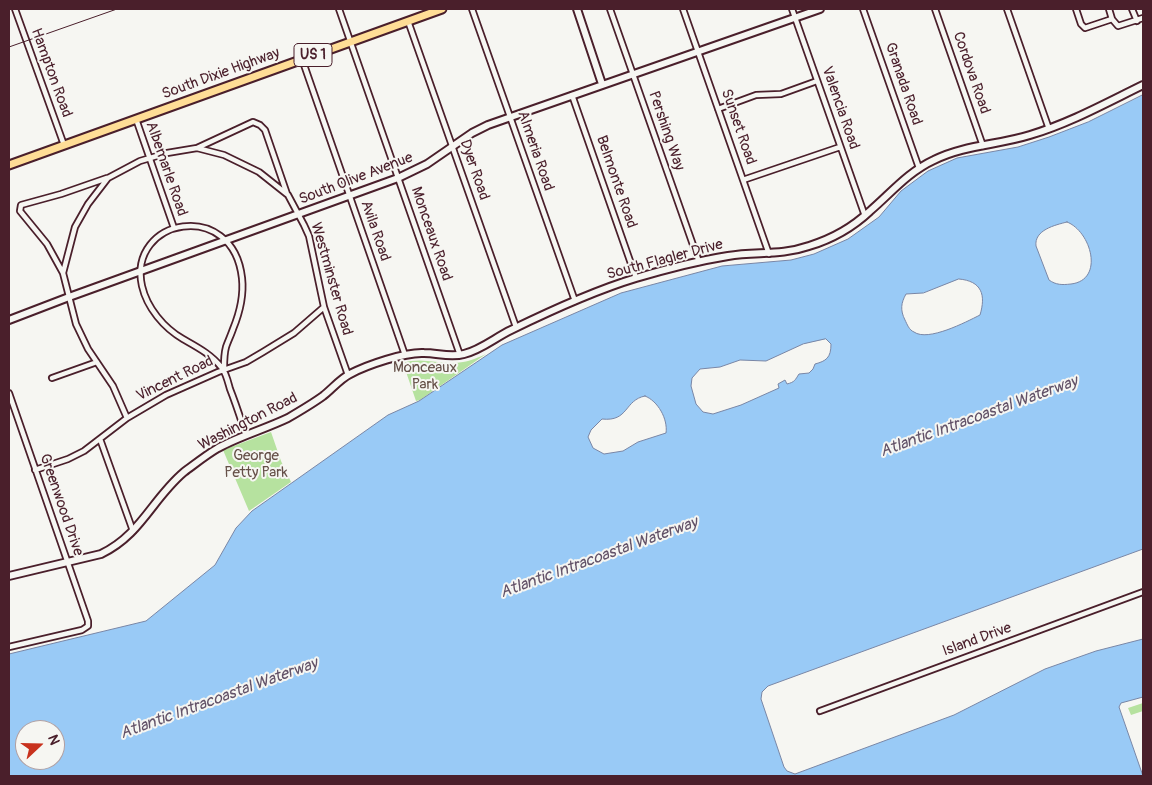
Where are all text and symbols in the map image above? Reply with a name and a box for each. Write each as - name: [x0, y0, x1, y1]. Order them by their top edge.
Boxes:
- street label: Hampton Road: [27, 26, 75, 120]
- street label: Cordova Road: [949, 30, 993, 116]
- street label: Granada Road: [881, 40, 925, 128]
- street label: South Dixie Highway: [160, 44, 282, 104]
- road number: US 1: [294, 44, 332, 66]
- street label: Valencia Road: [817, 64, 863, 152]
- street label: Sunset Road: [717, 87, 759, 167]
- street label: Pershing Way: [644, 89, 688, 173]
- street label: Almeria Road: [513, 109, 557, 193]
- street label: Albemarle Road: [141, 119, 191, 219]
- street label: Belmonte Road: [592, 133, 640, 231]
- street label: Dyer Road: [455, 137, 493, 203]
- street label: South Olive Avenue: [297, 149, 415, 209]
- street label: Monceaux Road: [406, 185, 456, 283]
- street label: Avila Road: [356, 198, 394, 264]
- street label: Westminster Road: [306, 220, 356, 338]
- street label: South Flagler Drive: [605, 236, 725, 284]
- street label: Vincent Road: [134, 353, 216, 405]
- park label: Monceaux Park: [393, 359, 457, 394]
- water label: Atlantic Intracoastal Waterway: [878, 372, 1080, 462]
- street label: Washington Road: [195, 389, 301, 455]
- park label: George Petty Park: [224, 447, 288, 482]
- street label: Greenwood Drive: [35, 452, 87, 558]
- water label: Atlantic Intracoastal Waterway: [498, 513, 700, 603]
- street label: Island Drive: [940, 619, 1014, 661]
- water label: Atlantic Intracoastal Waterway: [118, 654, 320, 744]
- north arrow: [15, 720, 65, 770]
- text: N: [44, 732, 63, 747]

